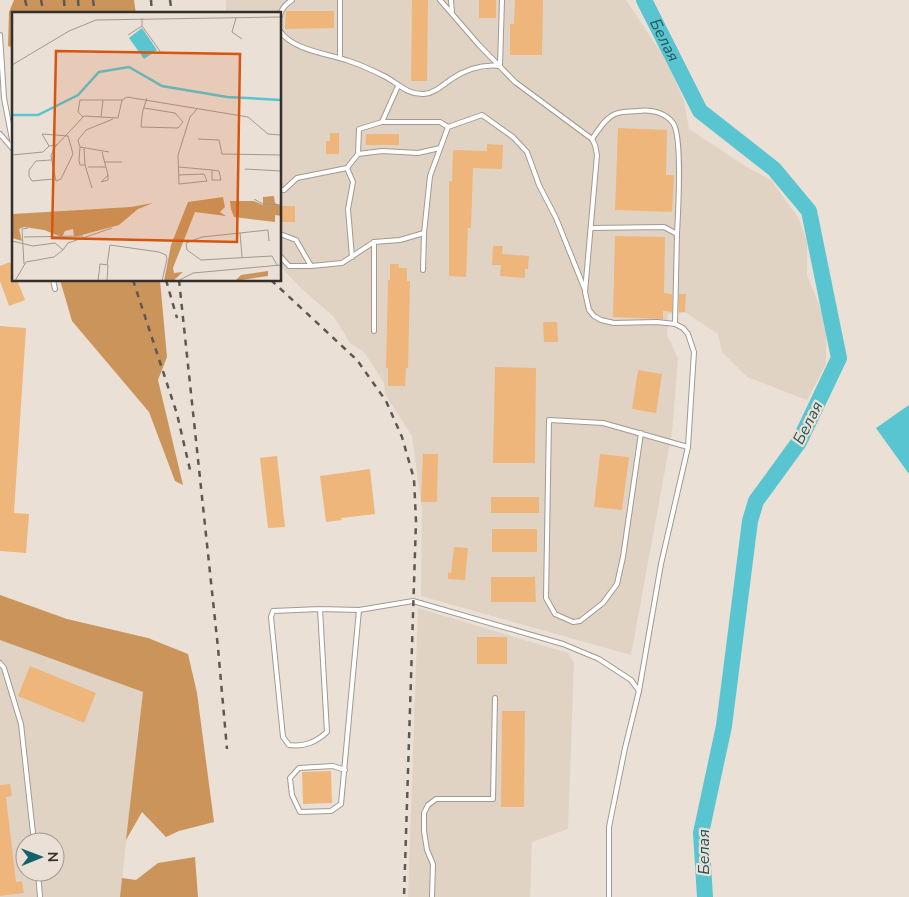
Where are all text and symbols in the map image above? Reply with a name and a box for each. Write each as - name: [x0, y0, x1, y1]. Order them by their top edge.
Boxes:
- inset map: [12, 12, 281, 281]
- water label: Белая: [644, 15, 684, 66]
- water label: Белая: [788, 398, 828, 448]
- water label: Белая: [693, 829, 715, 875]
- north arrow: [15, 832, 65, 882]
- text: N: [43, 851, 62, 862]

